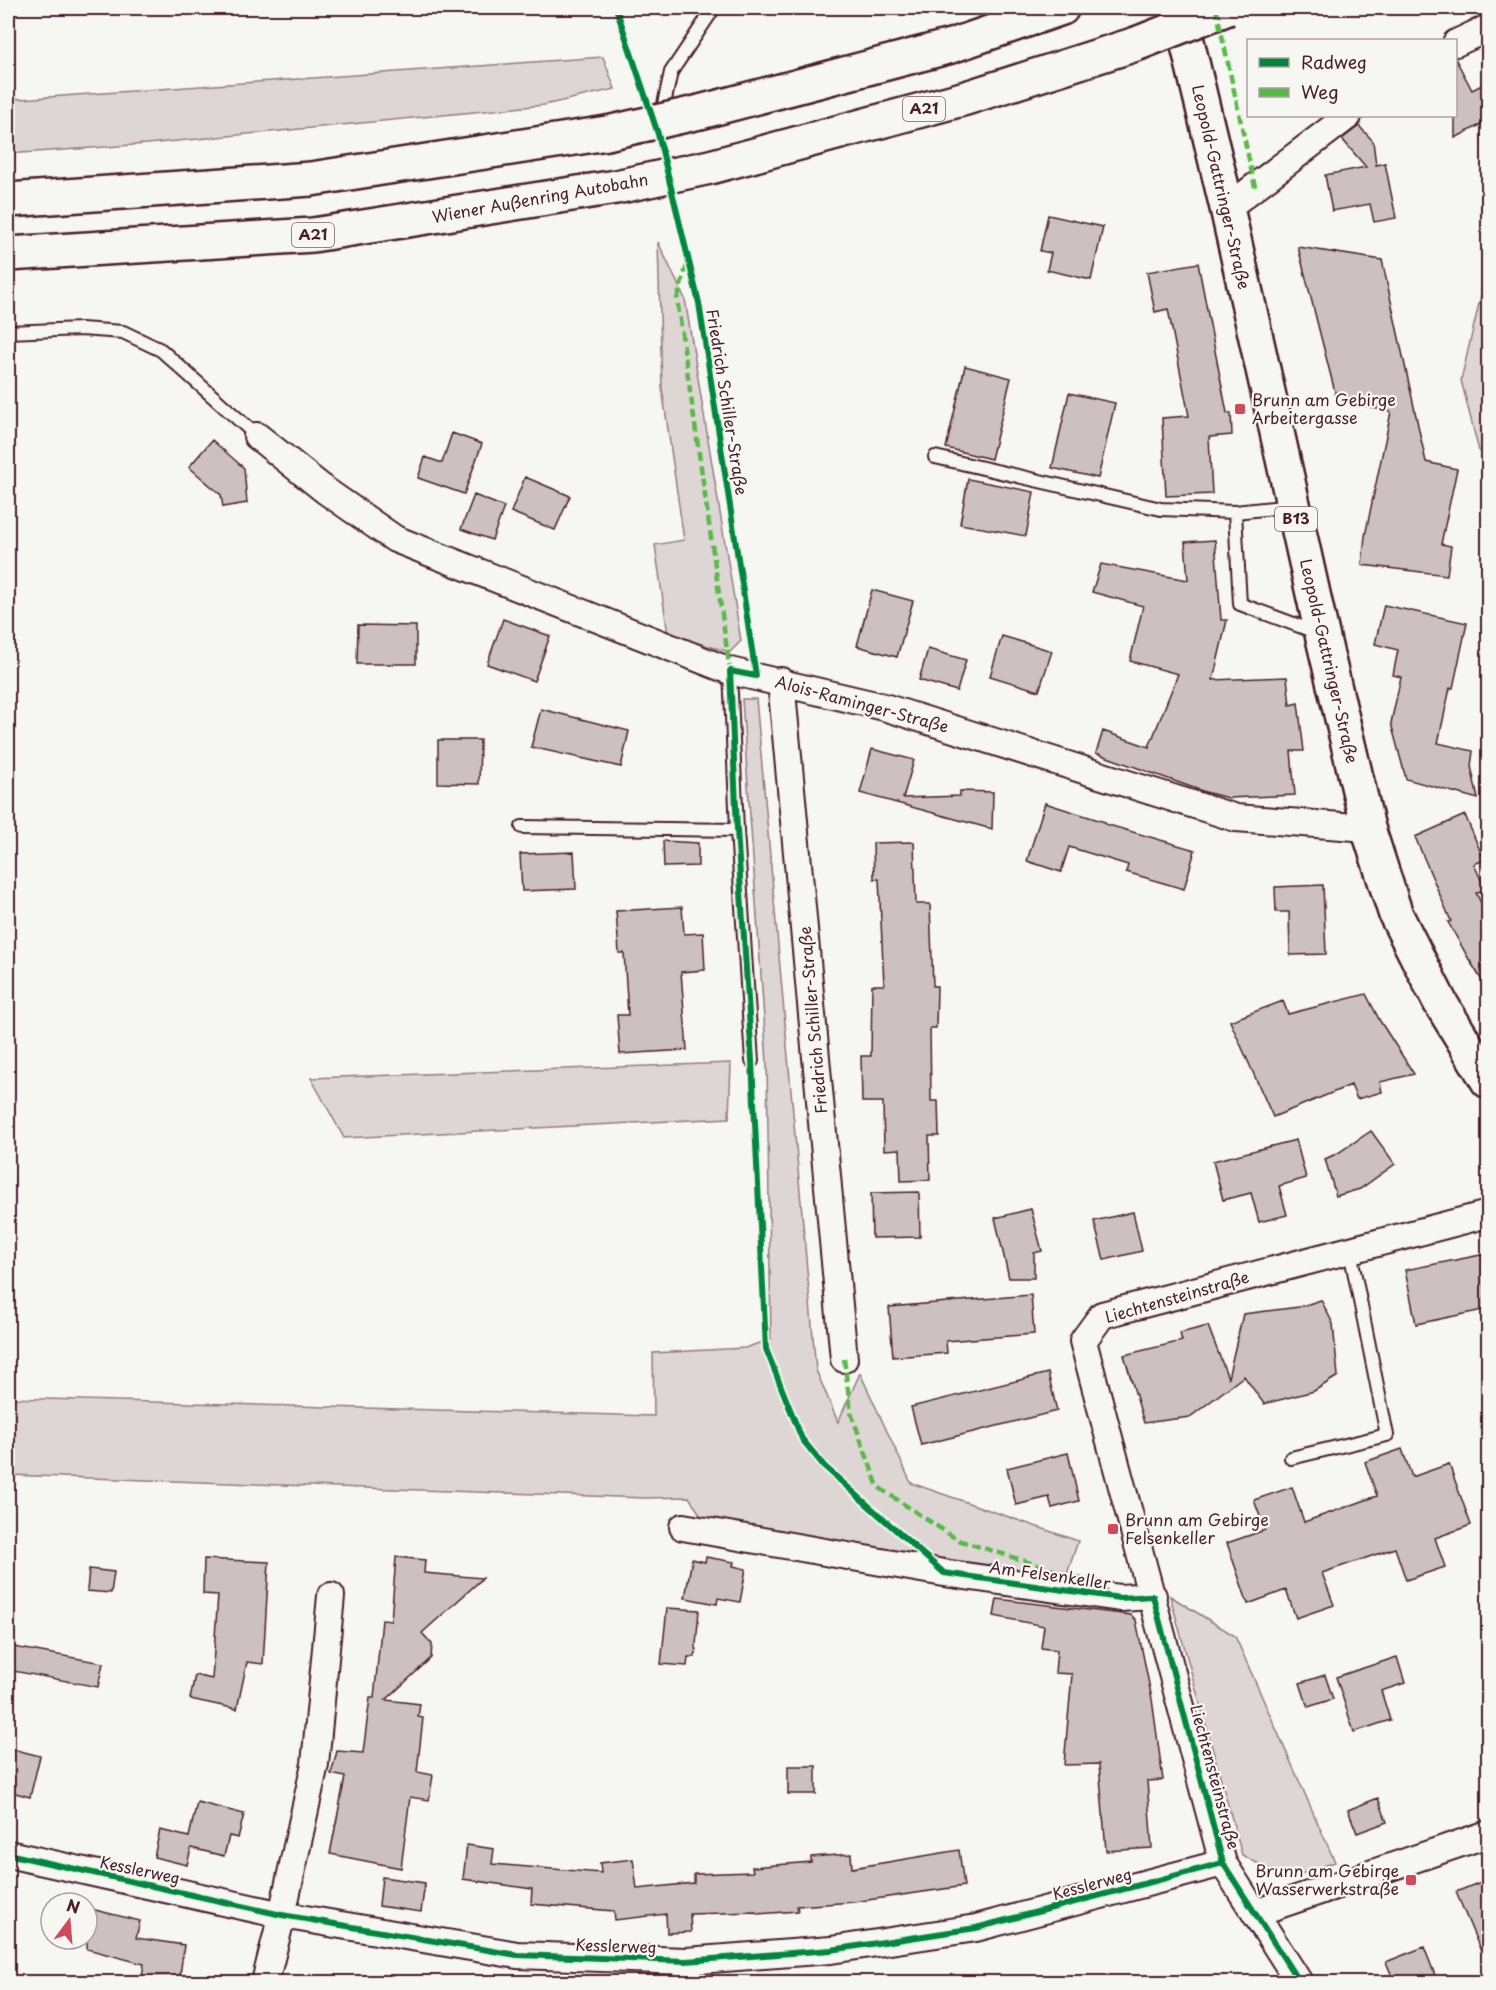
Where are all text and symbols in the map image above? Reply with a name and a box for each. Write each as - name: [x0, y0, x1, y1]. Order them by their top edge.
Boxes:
- legend: [1247, 39, 1457, 117]
- text: Radweg: [1301, 48, 1367, 75]
- text: Weg: [1301, 78, 1339, 105]
- street label: Leopold-Gattringer-Straße: [1187, 82, 1257, 291]
- road number: A21: [903, 97, 945, 121]
- street label: Wiener Außenring Autobahn: [430, 166, 650, 228]
- road number: A21: [292, 223, 334, 247]
- street label: Friedrich Schiller-Straße: [701, 307, 755, 497]
- place label: Brunn am Gebirge Arbeitergasse: [1252, 387, 1396, 429]
- marker: Brunn am Gebirge Arbeitergasse: [1233, 402, 1247, 416]
- road number: B13: [1275, 507, 1317, 531]
- street label: Leopold-Gattringer-Straße: [1295, 556, 1365, 765]
- street label: Alois-Raminger-Straße: [773, 668, 952, 738]
- street label: Friedrich Schiller-Straße: [792, 925, 832, 1115]
- street label: Liechtensteinstraße: [1102, 1264, 1252, 1328]
- place label: Brunn am Gebirge Felsenkeller: [1125, 1507, 1269, 1549]
- marker: Brunn am Gebirge Felsenkeller: [1106, 1522, 1120, 1536]
- street label: Am Felsenkeller: [988, 1554, 1113, 1594]
- street label: Liechtensteinstraße: [1185, 1702, 1247, 1852]
- street label: Kesslerweg: [98, 1849, 183, 1889]
- place label: Brunn am Gebirge Wasserwerkstraße: [1255, 1858, 1399, 1900]
- street label: Kesslerweg: [1049, 1861, 1134, 1905]
- marker: Brunn am Gebirge Wasserwerkstraße: [1404, 1873, 1418, 1887]
- north arrow: [39, 1891, 99, 1951]
- text: N: [64, 1892, 83, 1919]
- street label: Kesslerweg: [575, 1932, 657, 1958]

